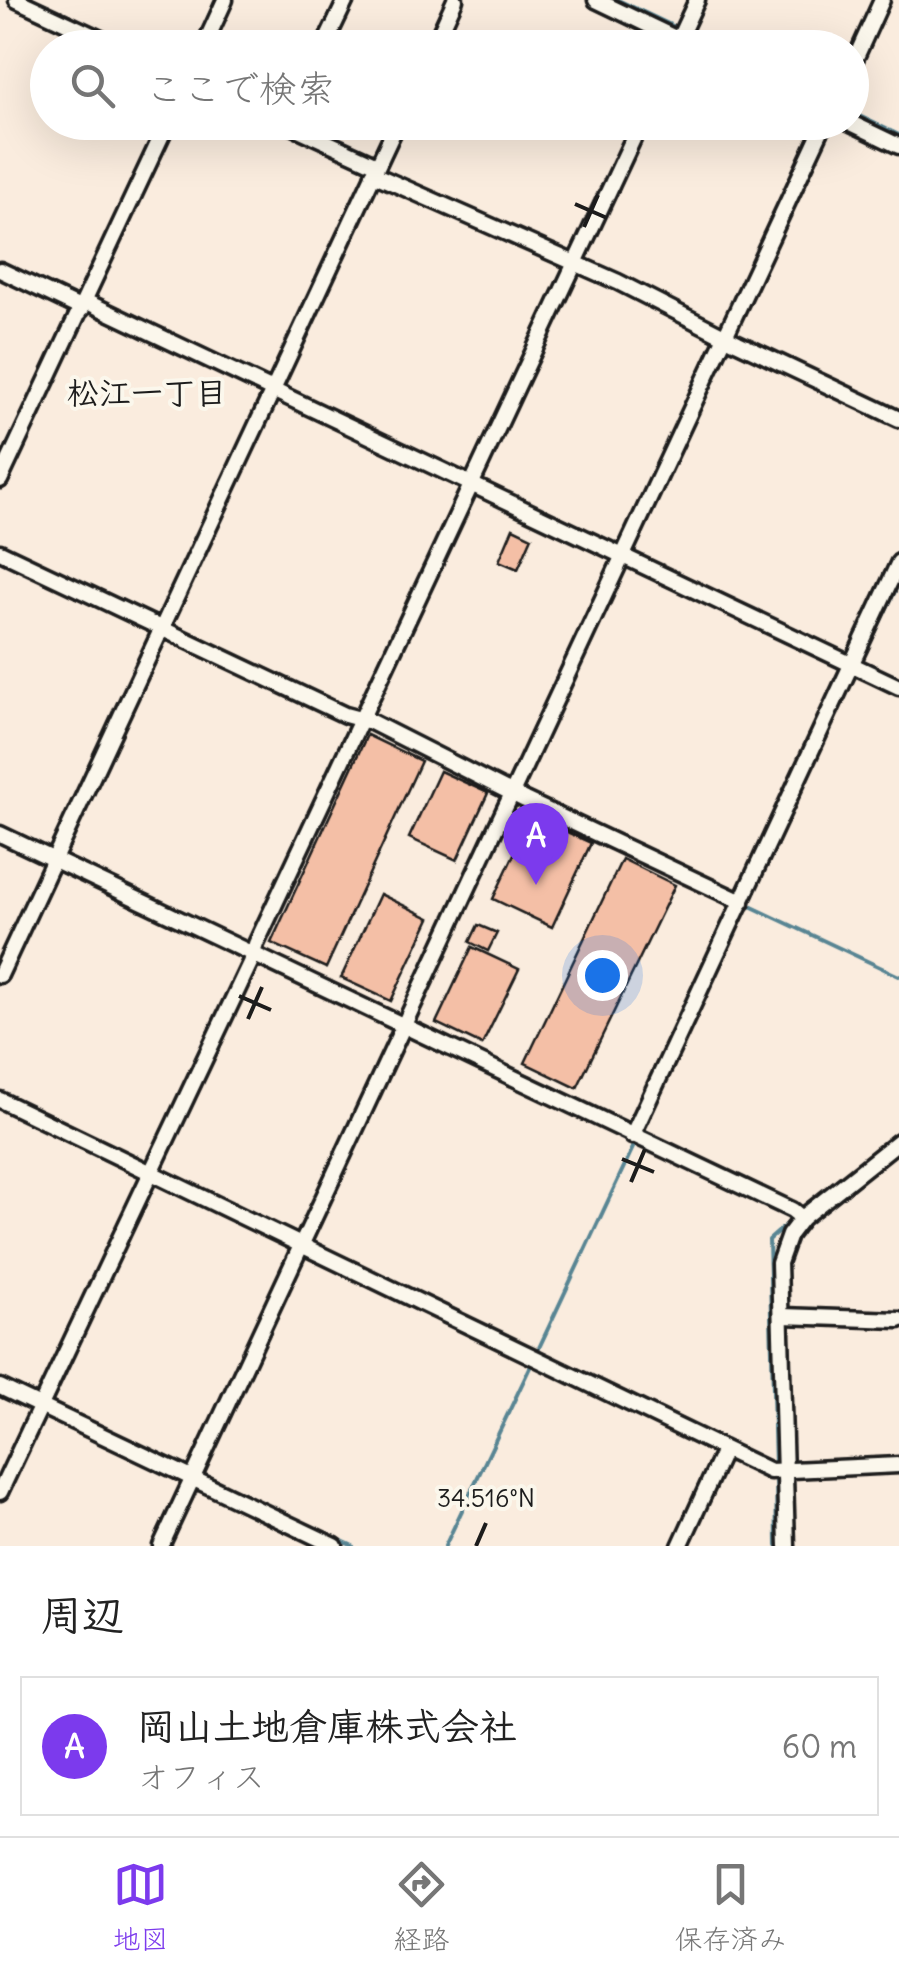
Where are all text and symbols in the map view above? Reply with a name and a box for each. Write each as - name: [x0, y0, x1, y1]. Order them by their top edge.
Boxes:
- search box: [30, 30, 869, 140]
- icon: search: [65, 58, 120, 113]
- text: ここで検索: [145, 65, 335, 112]
- district label: 松江一丁目: [67, 372, 227, 413]
- pin: A: [504, 802, 568, 885]
- your location: [577, 950, 628, 1001]
- text: 34.516°N: [437, 1482, 535, 1514]
- text: 周辺: [40, 1589, 124, 1641]
- text: 岡山土地倉庫株式会社: [137, 1703, 517, 1750]
- text: A: [64, 1726, 85, 1767]
- text: 60 m: [782, 1726, 857, 1767]
- text: オフィス: [137, 1756, 265, 1797]
- tab: 地図: [112, 1857, 169, 1957]
- tab: 経路: [393, 1857, 450, 1957]
- tab: 保存済み: [674, 1857, 787, 1957]

